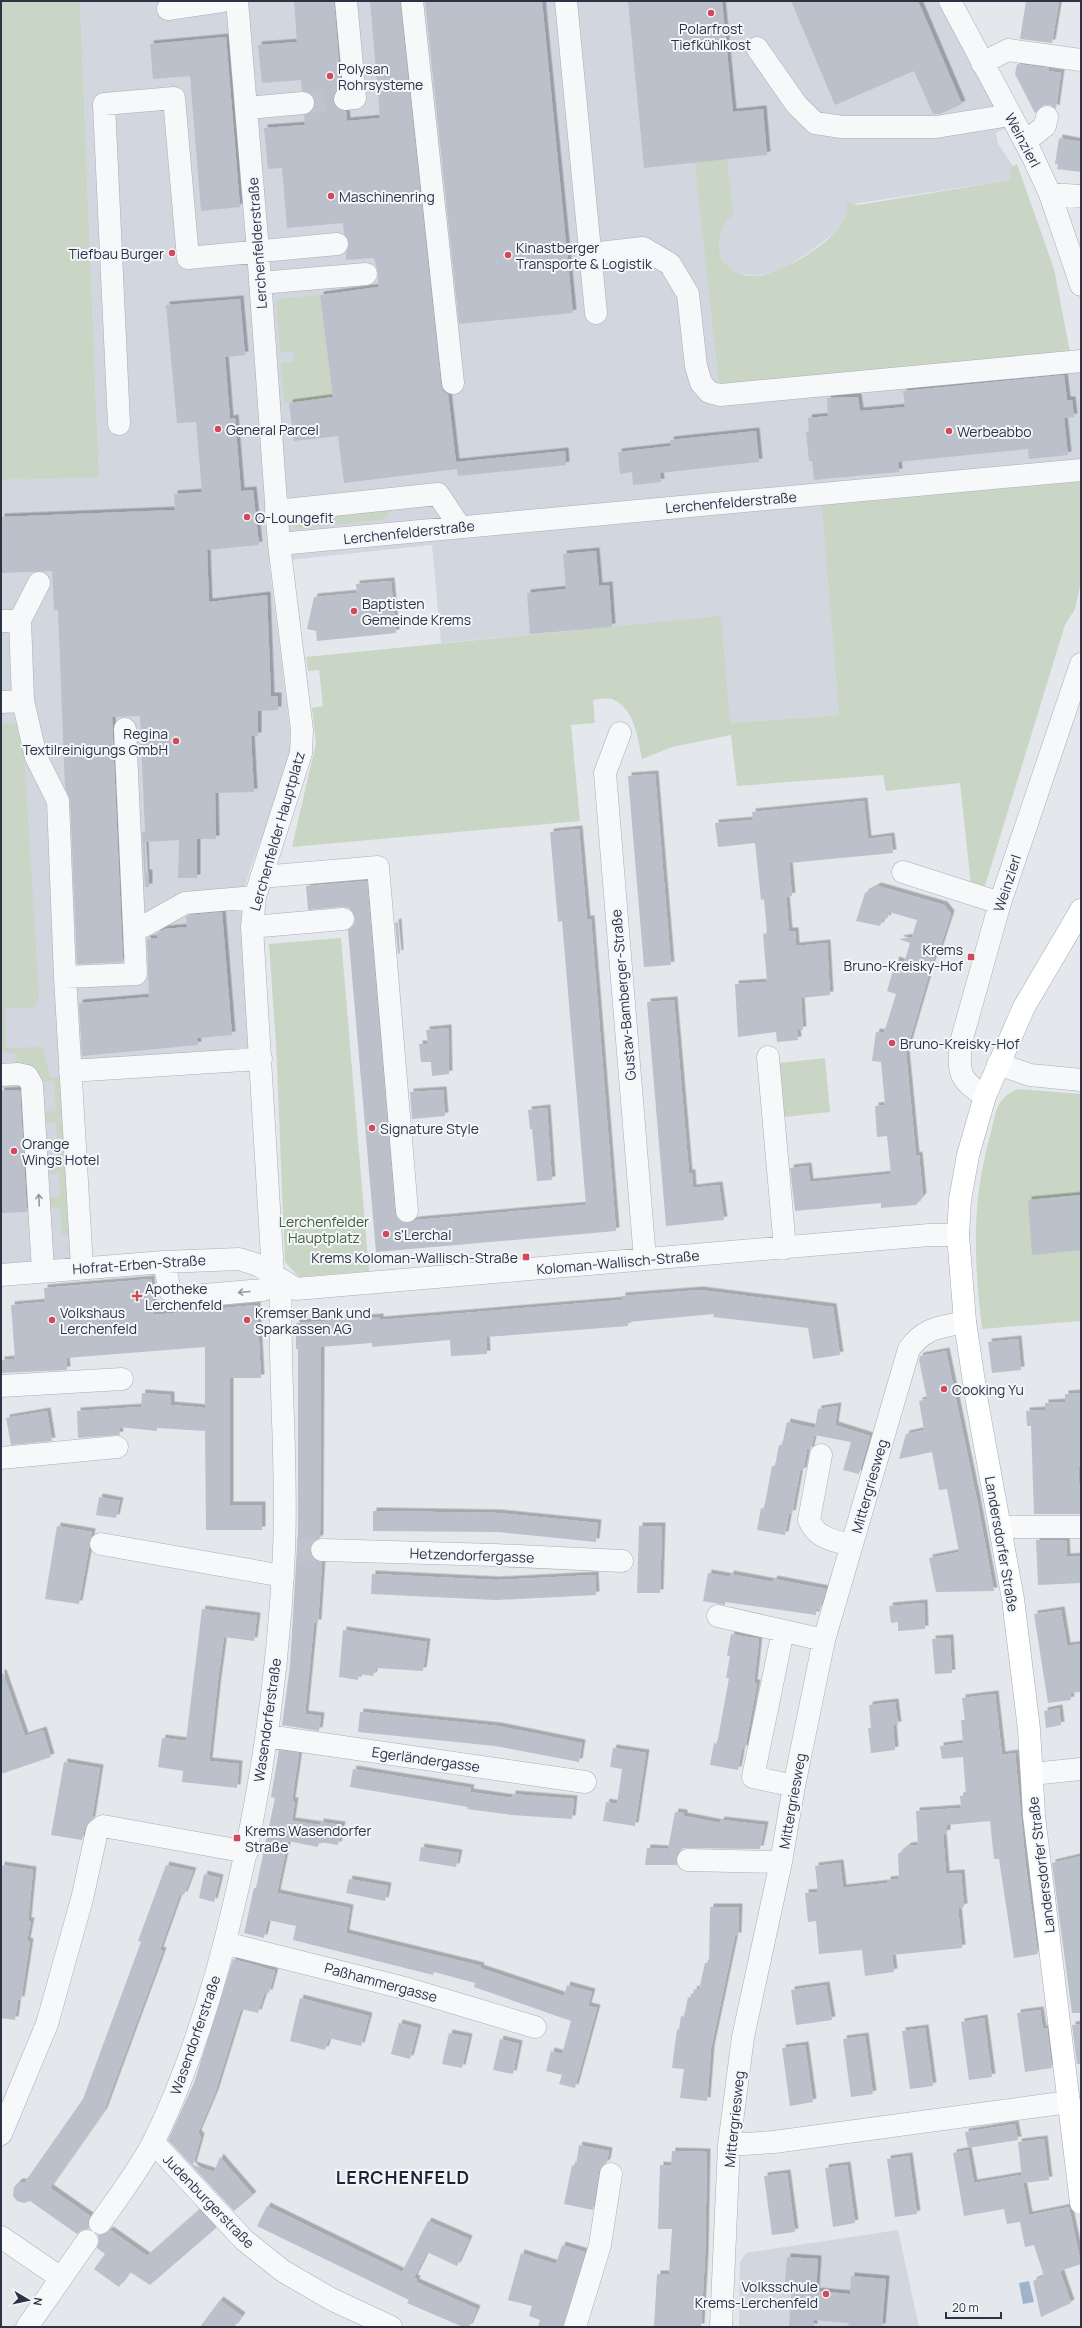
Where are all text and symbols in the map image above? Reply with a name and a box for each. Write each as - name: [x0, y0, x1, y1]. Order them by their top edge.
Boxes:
- marker: Polarfrost Tiefkühlkost: [706, 8, 716, 18]
- place label: Polarfrost Tiefkühlkost: [671, 19, 751, 54]
- place label: Polysan Rohrsysteme: [338, 59, 423, 94]
- marker: Polysan Rohrsysteme: [325, 71, 335, 81]
- street label: Weinzierl: [1001, 109, 1045, 171]
- street label: Lerchenfelderstraße: [243, 176, 271, 310]
- place label: Maschinenring: [339, 187, 435, 206]
- marker: Maschinenring: [326, 191, 336, 201]
- place label: Kinastberger Transporte & Logistik: [516, 238, 653, 273]
- place label: Tiefbau Burger: [68, 244, 164, 263]
- marker: Tiefbau Burger: [167, 248, 177, 258]
- marker: Kinastberger Transporte & Logistik: [503, 250, 513, 260]
- place label: General Parcel: [226, 420, 319, 439]
- place label: Werbeabbo: [957, 422, 1031, 441]
- marker: General Parcel: [213, 424, 223, 434]
- marker: Werbeabbo: [944, 426, 954, 436]
- street label: Lerchenfelderstraße: [664, 487, 798, 517]
- place label: Q-Loungefit: [255, 508, 334, 527]
- marker: Q-Loungefit: [242, 512, 252, 522]
- street label: Lerchenfelderstraße: [342, 516, 476, 548]
- place label: Baptisten Gemeinde Krems: [362, 594, 471, 629]
- marker: Baptisten Gemeinde Krems: [349, 606, 359, 616]
- place label: Regina Textilreinigungs GmbH: [22, 724, 168, 759]
- marker: Regina Textilreinigungs GmbH: [171, 736, 181, 746]
- street label: Lerchenfelder Hauptplatz: [245, 749, 309, 913]
- street label: Weinzierl: [989, 852, 1025, 914]
- street label: Gustav-Bamberger-Straße: [606, 909, 640, 1081]
- place label: Krems Bruno-Kreisky-Hof: [844, 940, 963, 975]
- marker: Krems Bruno-Kreisky-Hof: [966, 952, 976, 962]
- place label: Bruno-Kreisky-Hof: [900, 1034, 1019, 1053]
- marker: Bruno-Kreisky-Hof: [887, 1038, 897, 1048]
- place label: Signature Style: [380, 1119, 479, 1138]
- marker: Signature Style: [367, 1123, 377, 1133]
- place label: Orange Wings Hotel: [22, 1134, 99, 1169]
- marker: Orange Wings Hotel: [9, 1146, 19, 1156]
- one-way arrow: [35, 1194, 43, 1207]
- park label: Lerchenfelder Hauptplatz: [279, 1212, 369, 1247]
- place label: s'Lerchal: [394, 1225, 451, 1244]
- marker: s'Lerchal: [381, 1229, 391, 1239]
- street label: Koloman-Wallisch-Straße: [536, 1245, 700, 1279]
- place label: Krems Koloman-Wallisch-Straße: [311, 1248, 518, 1267]
- street label: Hofrat-Erben-Straße: [72, 1250, 206, 1278]
- marker: Krems Koloman-Wallisch-Straße: [521, 1252, 531, 1262]
- place label: Apotheke Lerchenfeld: [145, 1279, 222, 1314]
- one-way arrow: [238, 1288, 251, 1295]
- marker: Apotheke Lerchenfeld: [132, 1291, 142, 1301]
- place label: Volkshaus Lerchenfeld: [60, 1303, 137, 1338]
- place label: Kremser Bank und Sparkassen AG: [255, 1303, 371, 1338]
- marker: Volkshaus Lerchenfeld: [47, 1315, 57, 1325]
- marker: Kremser Bank und Sparkassen AG: [242, 1315, 252, 1325]
- place label: Cooking Yu: [952, 1380, 1024, 1399]
- marker: Cooking Yu: [939, 1384, 949, 1394]
- street label: Mittergriesweg: [846, 1437, 892, 1535]
- street label: Landersdorfer Straße: [981, 1475, 1023, 1613]
- street label: Hetzendorfergasse: [409, 1543, 535, 1567]
- street label: Wasendorferstraße: [249, 1657, 285, 1783]
- street label: Egerländergasse: [371, 1742, 481, 1776]
- street label: Mittergriesweg: [774, 1752, 810, 1850]
- street label: Landersdorfer Straße: [1023, 1796, 1059, 1934]
- place label: Krems Wasendorfer Straße: [245, 1821, 372, 1856]
- marker: Krems Wasendorfer Straße: [232, 1833, 242, 1843]
- street label: Paßhammergasse: [323, 1958, 439, 2006]
- street label: Wasendorferstraße: [166, 1973, 224, 2097]
- street label: Mittergriesweg: [719, 2070, 749, 2168]
- street label: Judenburgerstraße: [159, 2150, 259, 2252]
- district label: LERCHENFELD: [336, 2165, 470, 2189]
- place label: Volksschule Krems-Lerchenfeld: [695, 2277, 818, 2312]
- north arrow: [8, 2280, 48, 2320]
- marker: Volksschule Krems-Lerchenfeld: [821, 2289, 831, 2299]
- scale bar: [946, 2294, 1001, 2320]
- text: N: [30, 2297, 46, 2307]
- text: 20 m: [952, 2299, 979, 2316]

